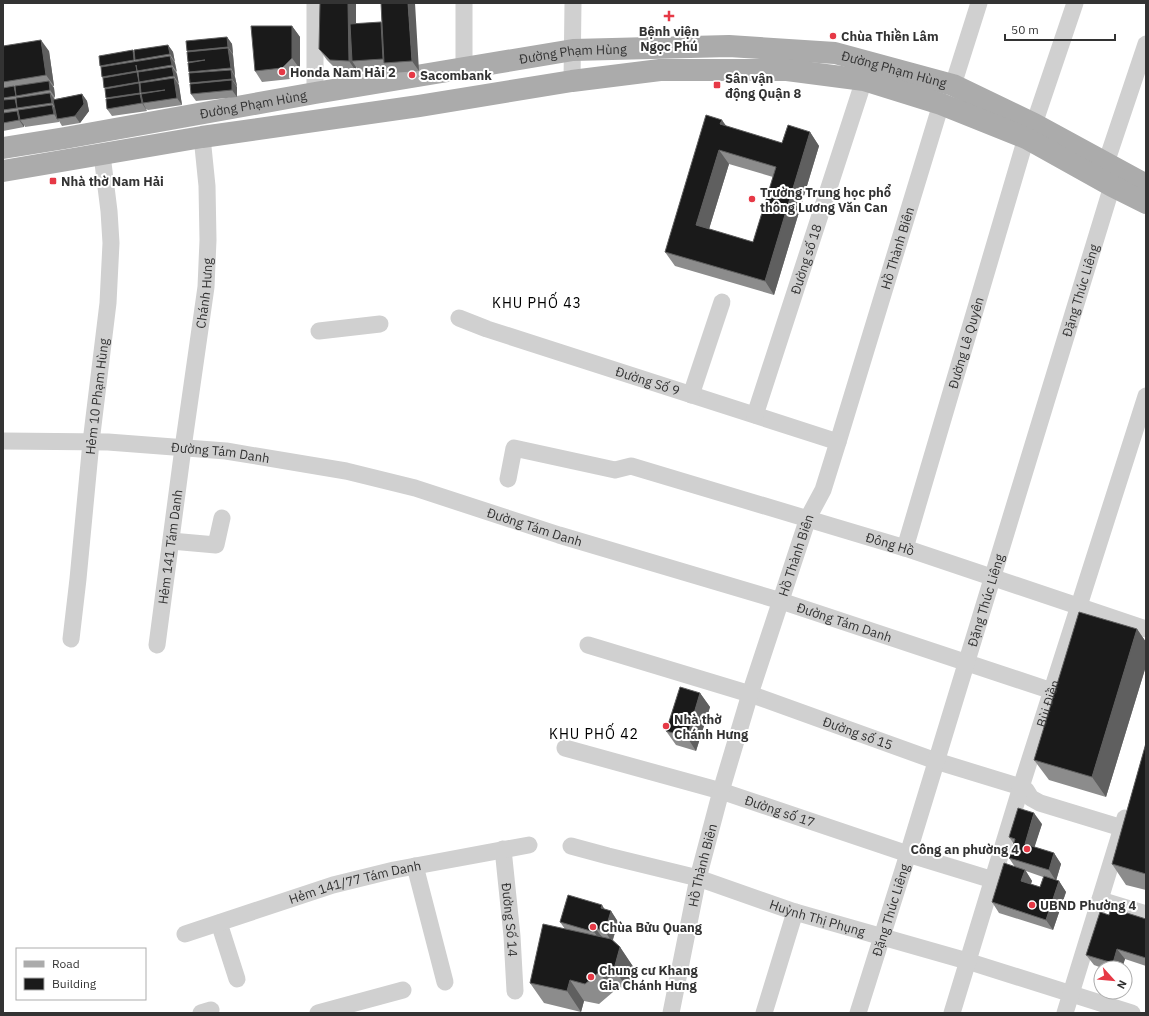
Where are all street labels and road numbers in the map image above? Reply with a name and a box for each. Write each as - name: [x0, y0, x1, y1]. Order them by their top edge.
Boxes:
- street label: Đường Phạm Hùng: [518, 40, 627, 67]
- street label: Đường Phạm Hùng: [840, 47, 949, 91]
- street label: Đường Phạm Hùng: [198, 86, 308, 122]
- street label: Hồ Thành Biên: [877, 205, 918, 291]
- street label: Đường số 18: [786, 221, 825, 296]
- street label: Đặng Thúc Liêng: [1058, 242, 1102, 339]
- street label: Chánh Hưng: [192, 257, 216, 330]
- street label: Đường Lê Quyên: [944, 295, 987, 391]
- street label: Hẻm 10 Phạm Hùng: [81, 337, 112, 455]
- street label: Đường Số 9: [614, 362, 682, 399]
- street label: Đường Tám Danh: [171, 438, 271, 467]
- street label: Hẻm 141 Tám Danh: [154, 488, 186, 605]
- street label: Đường Tám Danh: [485, 504, 584, 550]
- street label: Hồ Thành Biên: [774, 512, 817, 599]
- street label: Đông Hồ: [864, 528, 917, 559]
- street label: Đặng Thúc Liêng: [963, 552, 1008, 649]
- street label: Đường Tám Danh: [795, 598, 894, 646]
- street label: Bùi Điền: [1032, 678, 1063, 729]
- street label: Đường số 15: [821, 713, 895, 753]
- street label: Đường số 17: [743, 791, 817, 831]
- street label: Hồ Thành Biên: [684, 822, 721, 909]
- street label: Hẻm 141/77 Tám Danh: [287, 857, 423, 908]
- street label: Đặng Thúc Liêng: [868, 861, 913, 958]
- street label: Đường Số 14: [498, 882, 522, 957]
- street label: Huỳnh Thị Phụng: [767, 895, 867, 940]

